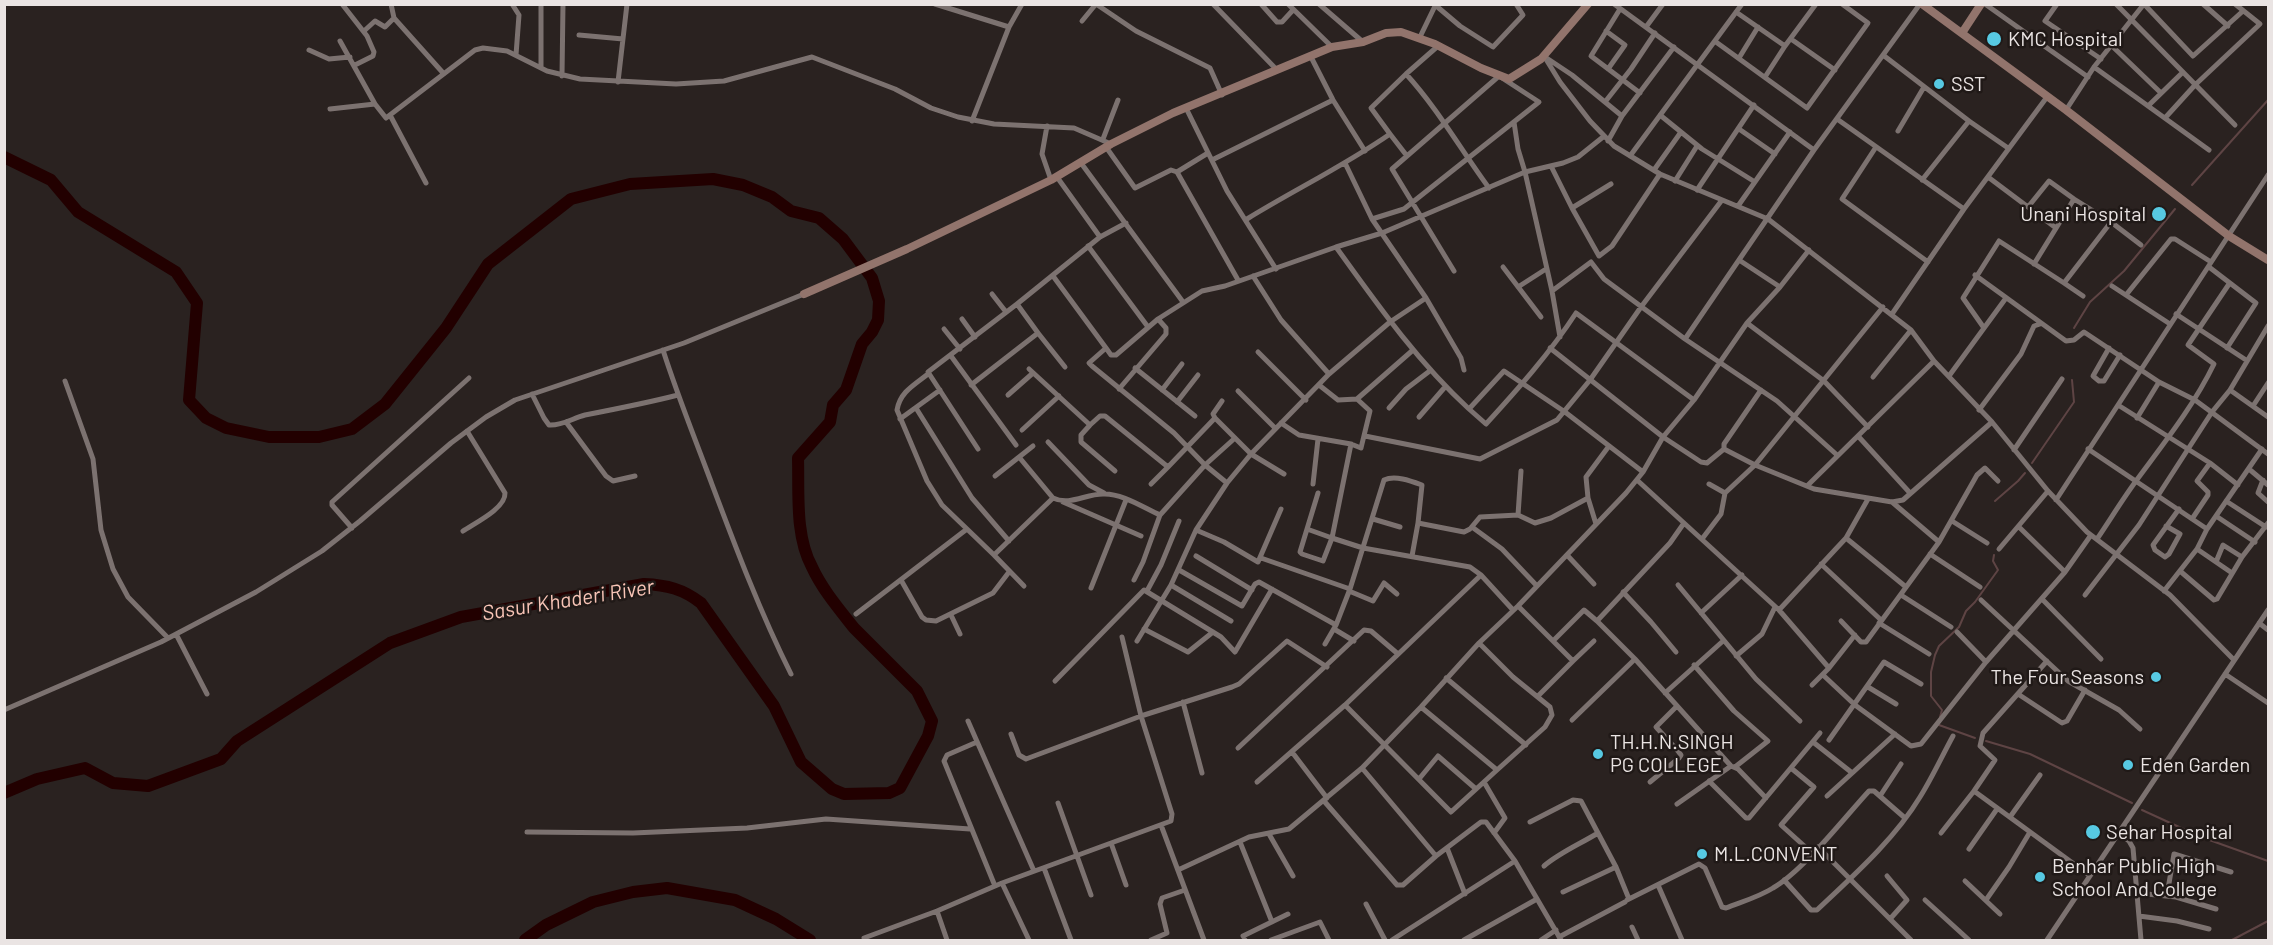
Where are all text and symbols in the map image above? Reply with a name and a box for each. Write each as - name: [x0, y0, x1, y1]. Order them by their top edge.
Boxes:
- place label: KMC Hospital: [2008, 27, 2122, 51]
- marker: KMC Hospital: [1985, 30, 2003, 48]
- place label: SST: [1951, 72, 1985, 96]
- marker: SST: [1932, 77, 1946, 91]
- place label: Unani Hospital: [2020, 202, 2146, 226]
- marker: Unani Hospital: [2150, 205, 2168, 223]
- water label: Sasur Khaderi River: [480, 574, 656, 626]
- place label: The Four Seasons: [1990, 665, 2144, 689]
- marker: The Four Seasons: [2149, 670, 2163, 684]
- place label: TH.H.N.SINGH PG COLLEGE: [1610, 730, 1733, 777]
- marker: TH.H.N.SINGH PG COLLEGE: [1591, 747, 1605, 761]
- place label: Eden Garden: [2140, 753, 2250, 777]
- marker: Eden Garden: [2121, 758, 2135, 772]
- place label: Sehar Hospital: [2106, 820, 2232, 844]
- marker: Sehar Hospital: [2084, 823, 2102, 841]
- place label: M.L.CONVENT: [1714, 842, 1837, 866]
- marker: M.L.CONVENT: [1695, 847, 1709, 861]
- place label: Benhar Public High School And College: [2052, 854, 2217, 901]
- marker: Benhar Public High School And College: [2033, 870, 2047, 884]

